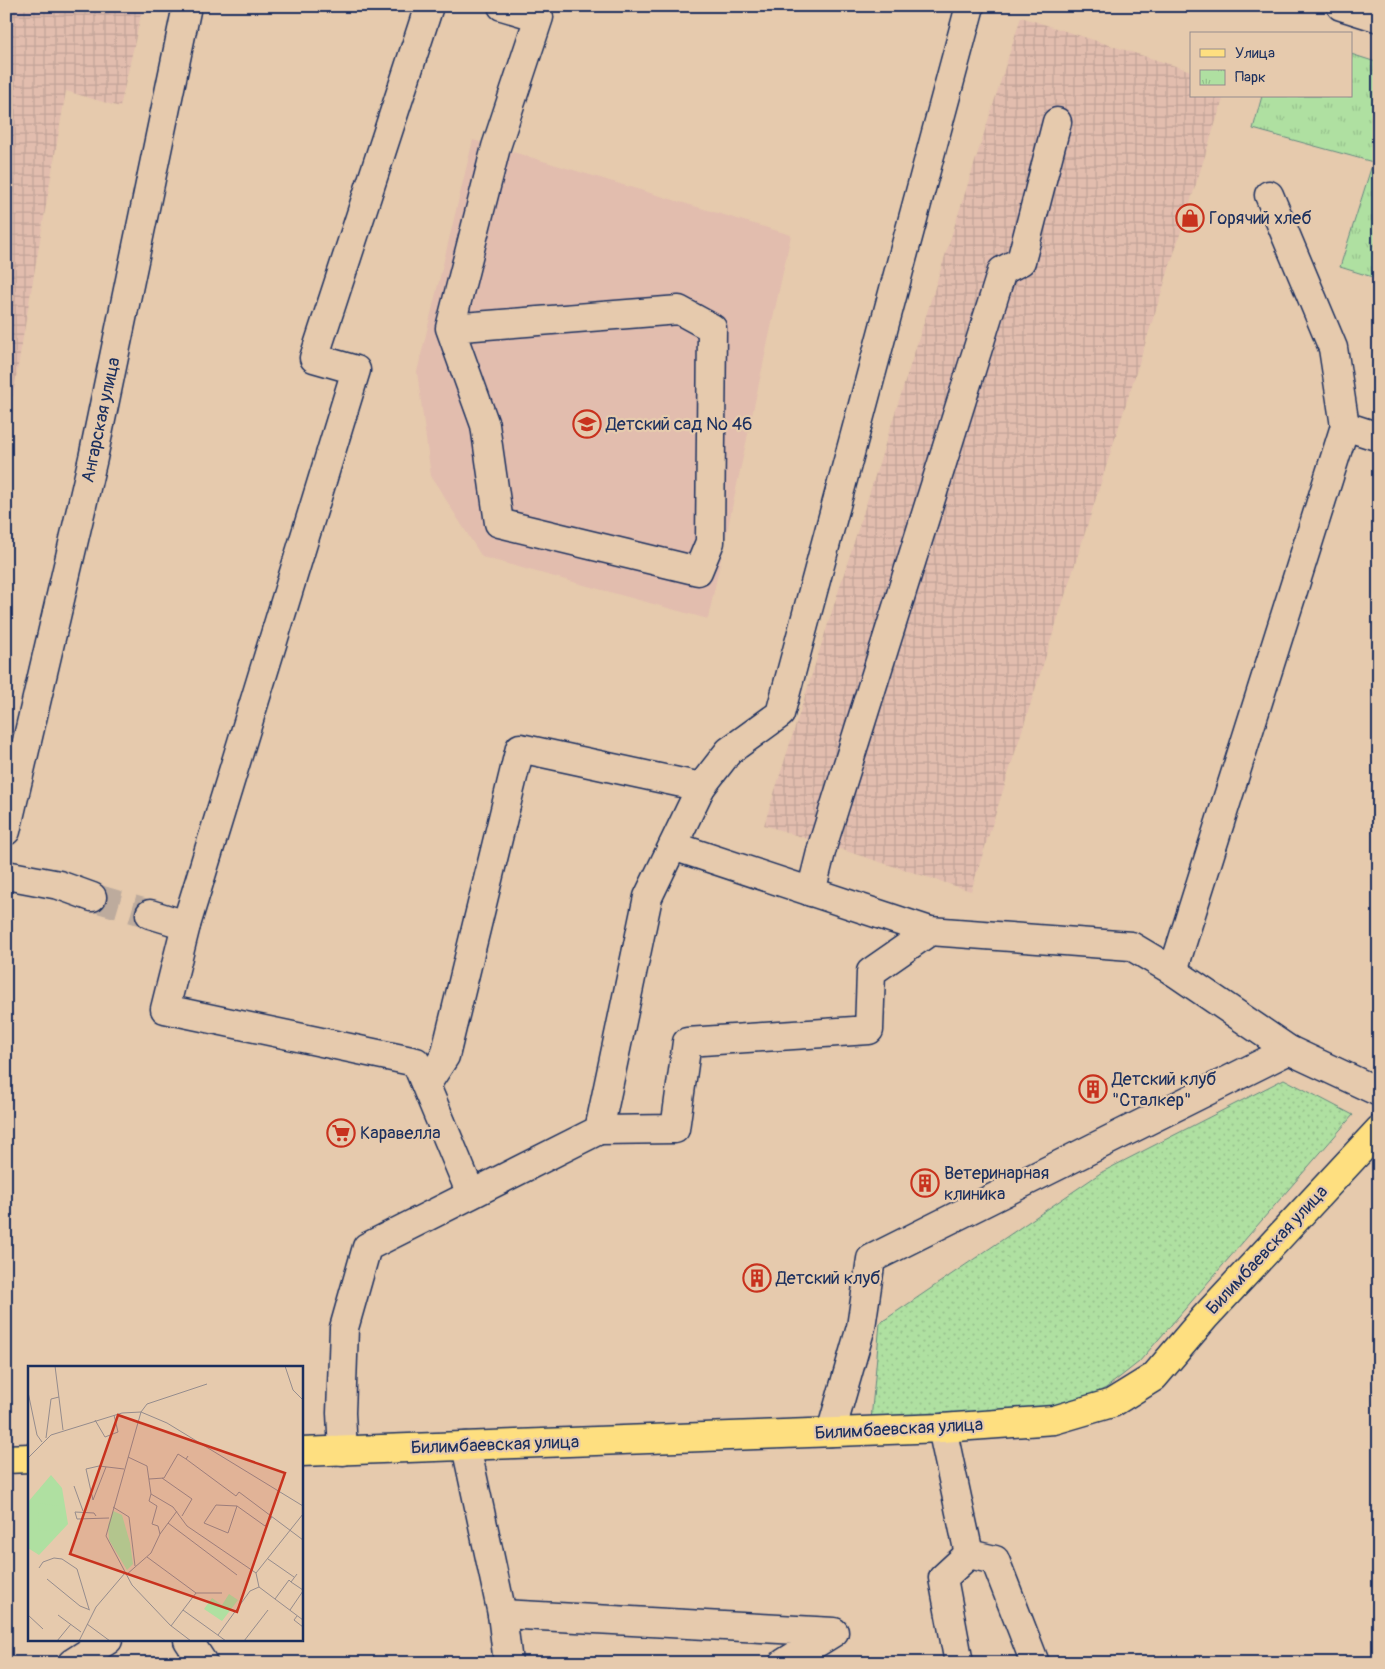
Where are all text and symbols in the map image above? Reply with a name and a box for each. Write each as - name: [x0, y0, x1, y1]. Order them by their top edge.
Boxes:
- legend: [1190, 32, 1352, 98]
- text: Улица: [1235, 44, 1275, 63]
- text: Парк: [1235, 68, 1266, 87]
- shop icon: Горячий хлеб: [1175, 203, 1205, 233]
- place label: Горячий хлеб: [1209, 207, 1312, 230]
- street label: Ангарская улица: [76, 355, 126, 485]
- school or university icon: Детский сад № 46: [572, 409, 602, 439]
- place label: Детский сад № 46: [605, 413, 753, 436]
- place label: Детский клуб "Сталкер": [1111, 1068, 1216, 1112]
- building icon: Детский клуб "Сталкер": [1078, 1074, 1108, 1104]
- supermarket icon: Каравелла: [326, 1118, 356, 1148]
- place label: Каравелла: [360, 1122, 441, 1145]
- place label: Ветеринарная клиника: [944, 1162, 1049, 1206]
- building icon: Ветеринарная клиника: [910, 1168, 940, 1198]
- street label: Билимбаевская улица: [1201, 1181, 1333, 1319]
- building icon: Детский клуб: [742, 1263, 772, 1293]
- place label: Детский клуб: [775, 1267, 880, 1290]
- inset map: [28, 1366, 302, 1642]
- street label: Билимбаевская улица: [814, 1413, 984, 1445]
- street label: Билимбаевская улица: [410, 1431, 580, 1459]

